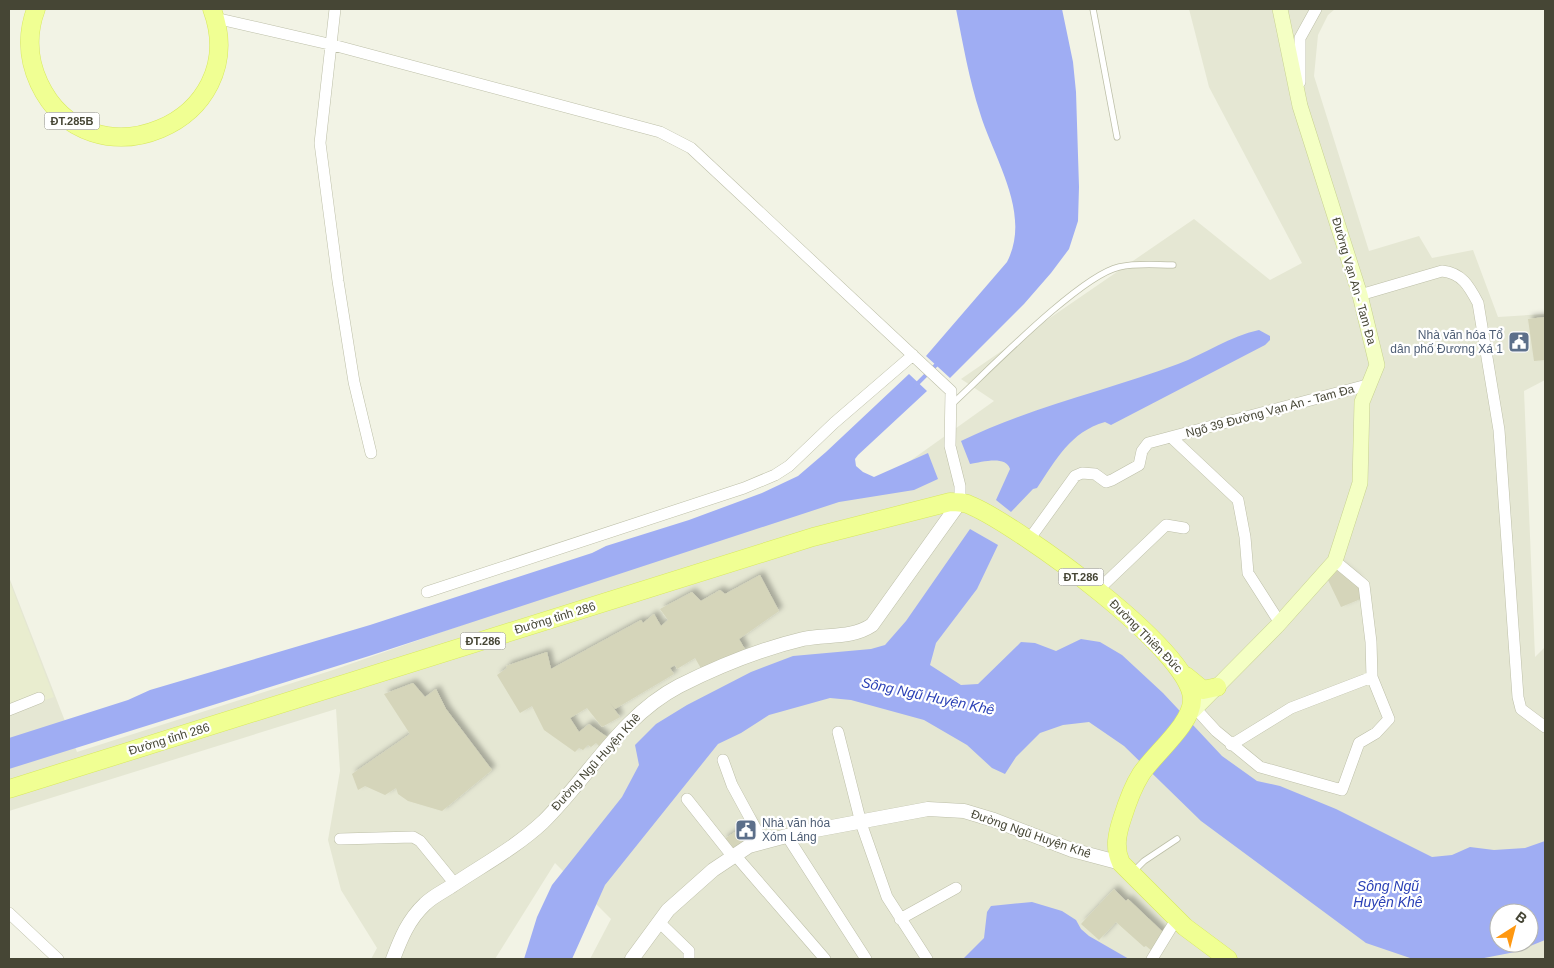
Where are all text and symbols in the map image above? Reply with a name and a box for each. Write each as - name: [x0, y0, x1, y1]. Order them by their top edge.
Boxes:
- road number: ĐT.285B: [44, 112, 100, 130]
- street label: Đường Vạn An - Tam Đa: [1329, 216, 1379, 347]
- place label: Nhà văn hóa Tổ dân phố Đương Xá 1: [1390, 328, 1503, 356]
- public building icon: Nhà văn hóa Tổ dân phố Đương Xá 1: [1507, 330, 1531, 354]
- street label: Ngõ 39 Đường Vạn An - Tam Đa: [1184, 382, 1356, 440]
- road number: ĐT.286: [1058, 568, 1104, 586]
- street label: Đường Thiên Đức: [1107, 597, 1185, 675]
- street label: Đường tỉnh 286: [513, 599, 598, 637]
- road number: ĐT.286: [460, 632, 506, 649]
- water label: Sông Ngũ Huyện Khê: [860, 674, 996, 718]
- street label: Đường Ngũ Huyện Khê: [549, 710, 644, 813]
- street label: Đường tỉnh 286: [127, 720, 212, 758]
- street label: Đường Ngũ Huyện Khê: [969, 807, 1093, 861]
- place label: Nhà văn hóa Xóm Láng: [762, 816, 830, 844]
- public building icon: Nhà văn hóa Xóm Láng: [734, 818, 758, 842]
- water label: Sông Ngũ Huyện Khê: [1353, 878, 1423, 910]
- north arrow: [1489, 903, 1539, 953]
- text: B: [1513, 908, 1530, 927]

